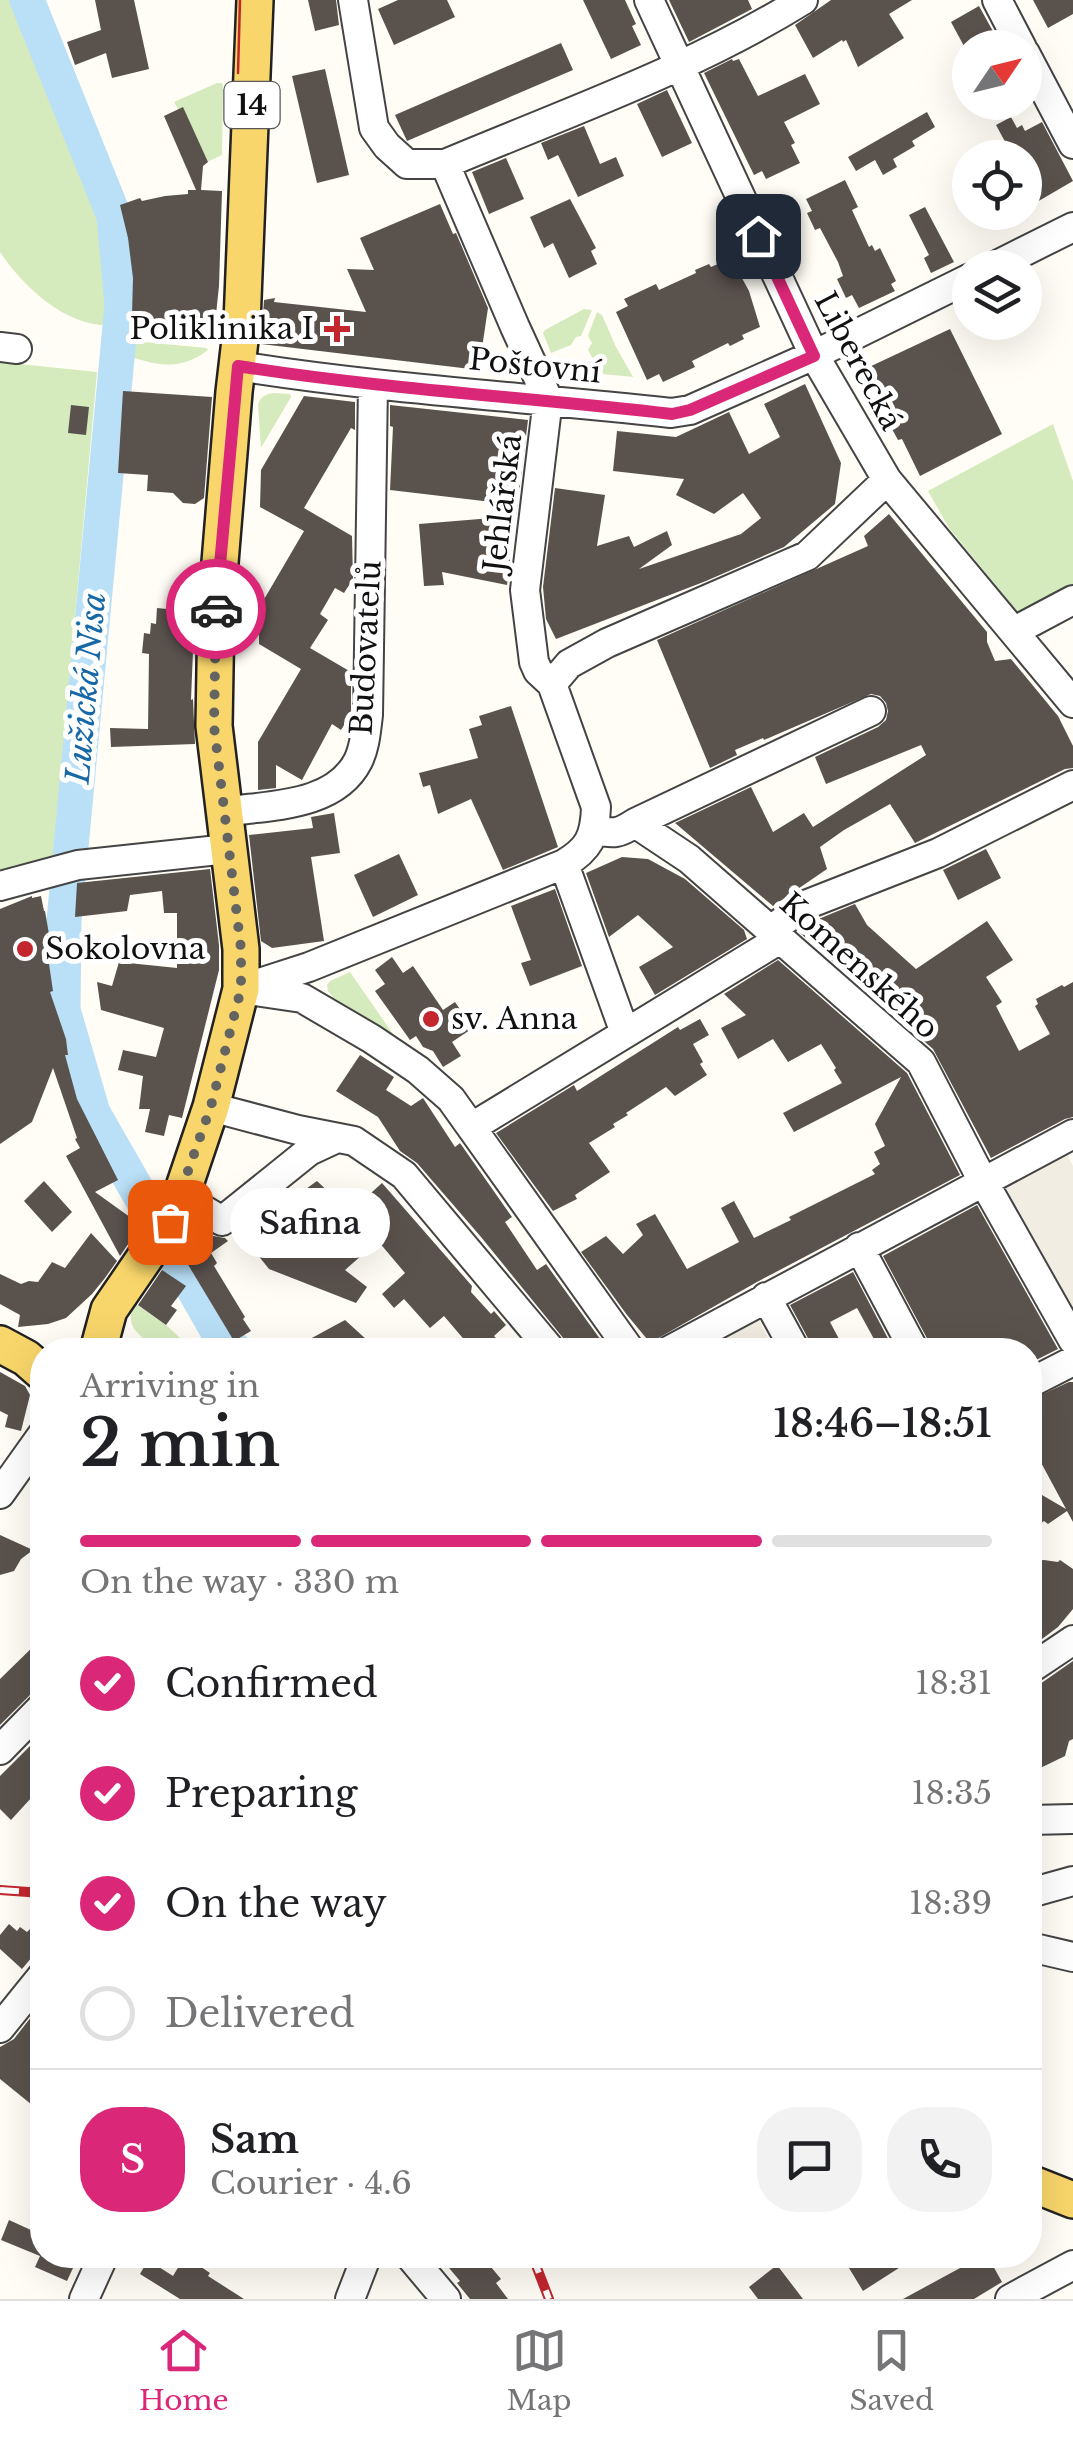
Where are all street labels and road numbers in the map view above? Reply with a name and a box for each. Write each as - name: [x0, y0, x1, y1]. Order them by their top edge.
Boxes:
- road number: 14: [224, 82, 280, 128]
- street label: Liberecká: [807, 285, 910, 437]
- street label: Poštovní: [467, 340, 604, 391]
- street label: Jehlářská: [475, 432, 529, 578]
- street label: Budovatelů: [342, 560, 389, 736]
- street label: Komenského: [772, 885, 946, 1046]

